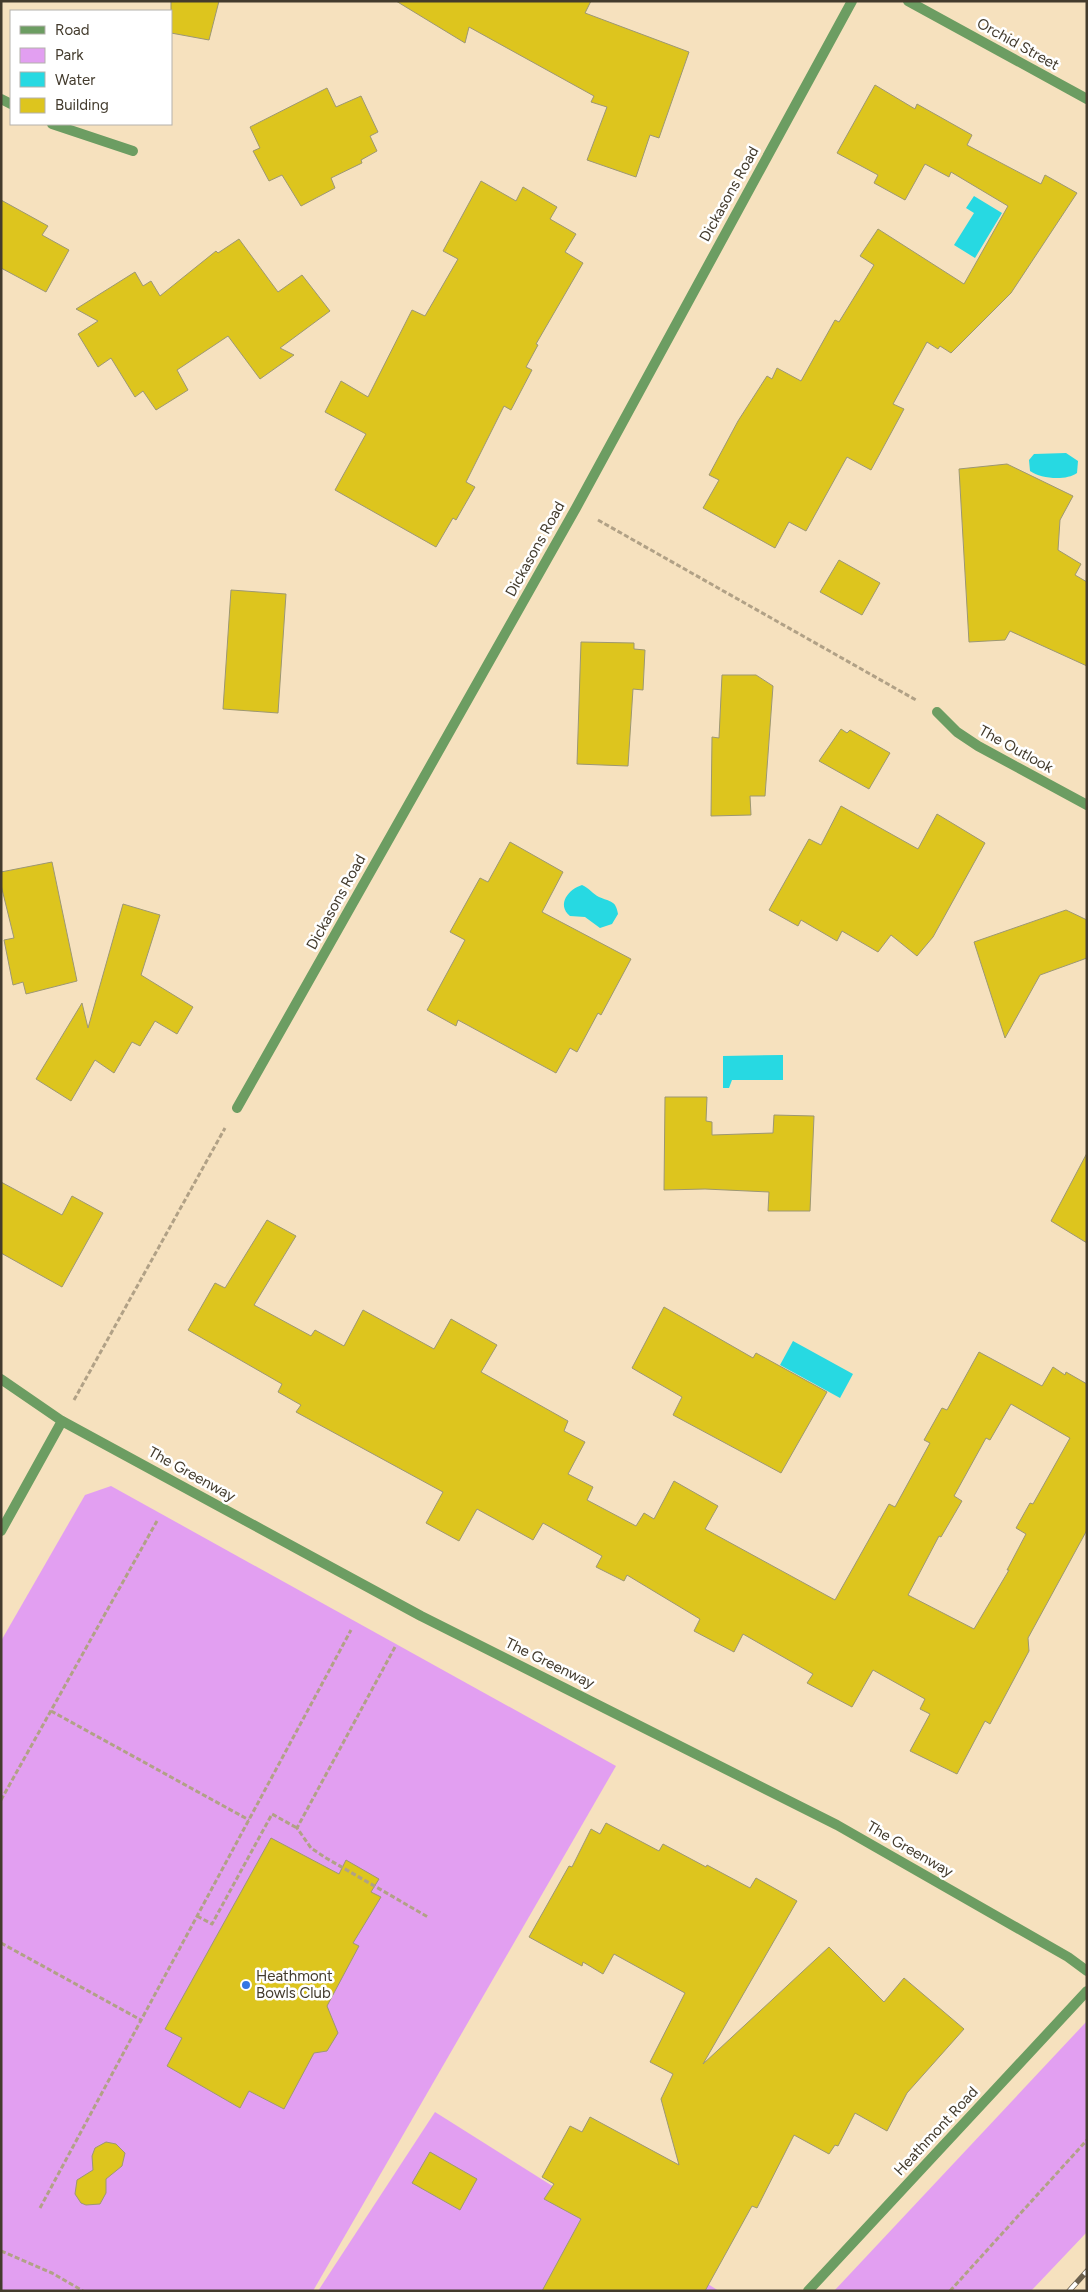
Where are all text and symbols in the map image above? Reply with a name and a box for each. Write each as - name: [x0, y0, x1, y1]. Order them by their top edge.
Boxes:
- legend: [10, 10, 172, 125]
- street label: Orchid Street: [974, 14, 1063, 74]
- text: Road: [55, 21, 90, 39]
- text: Park: [55, 46, 84, 64]
- text: Water: [55, 71, 95, 89]
- text: Building: [55, 96, 109, 114]
- street label: Dickasons Road: [695, 143, 763, 245]
- street label: Dickasons Road: [501, 498, 569, 600]
- street label: The Outlook: [976, 721, 1057, 777]
- street label: Dickasons Road: [302, 851, 370, 953]
- street label: The Greenway: [145, 1443, 239, 1505]
- street label: The Greenway: [503, 1634, 597, 1692]
- street label: The Greenway: [864, 1817, 956, 1881]
- place label: Heathmont Bowls Club: [256, 1967, 333, 2002]
- marker: Heathmont Bowls Club: [240, 1979, 252, 1991]
- street label: Heathmont Road: [890, 2083, 982, 2179]

